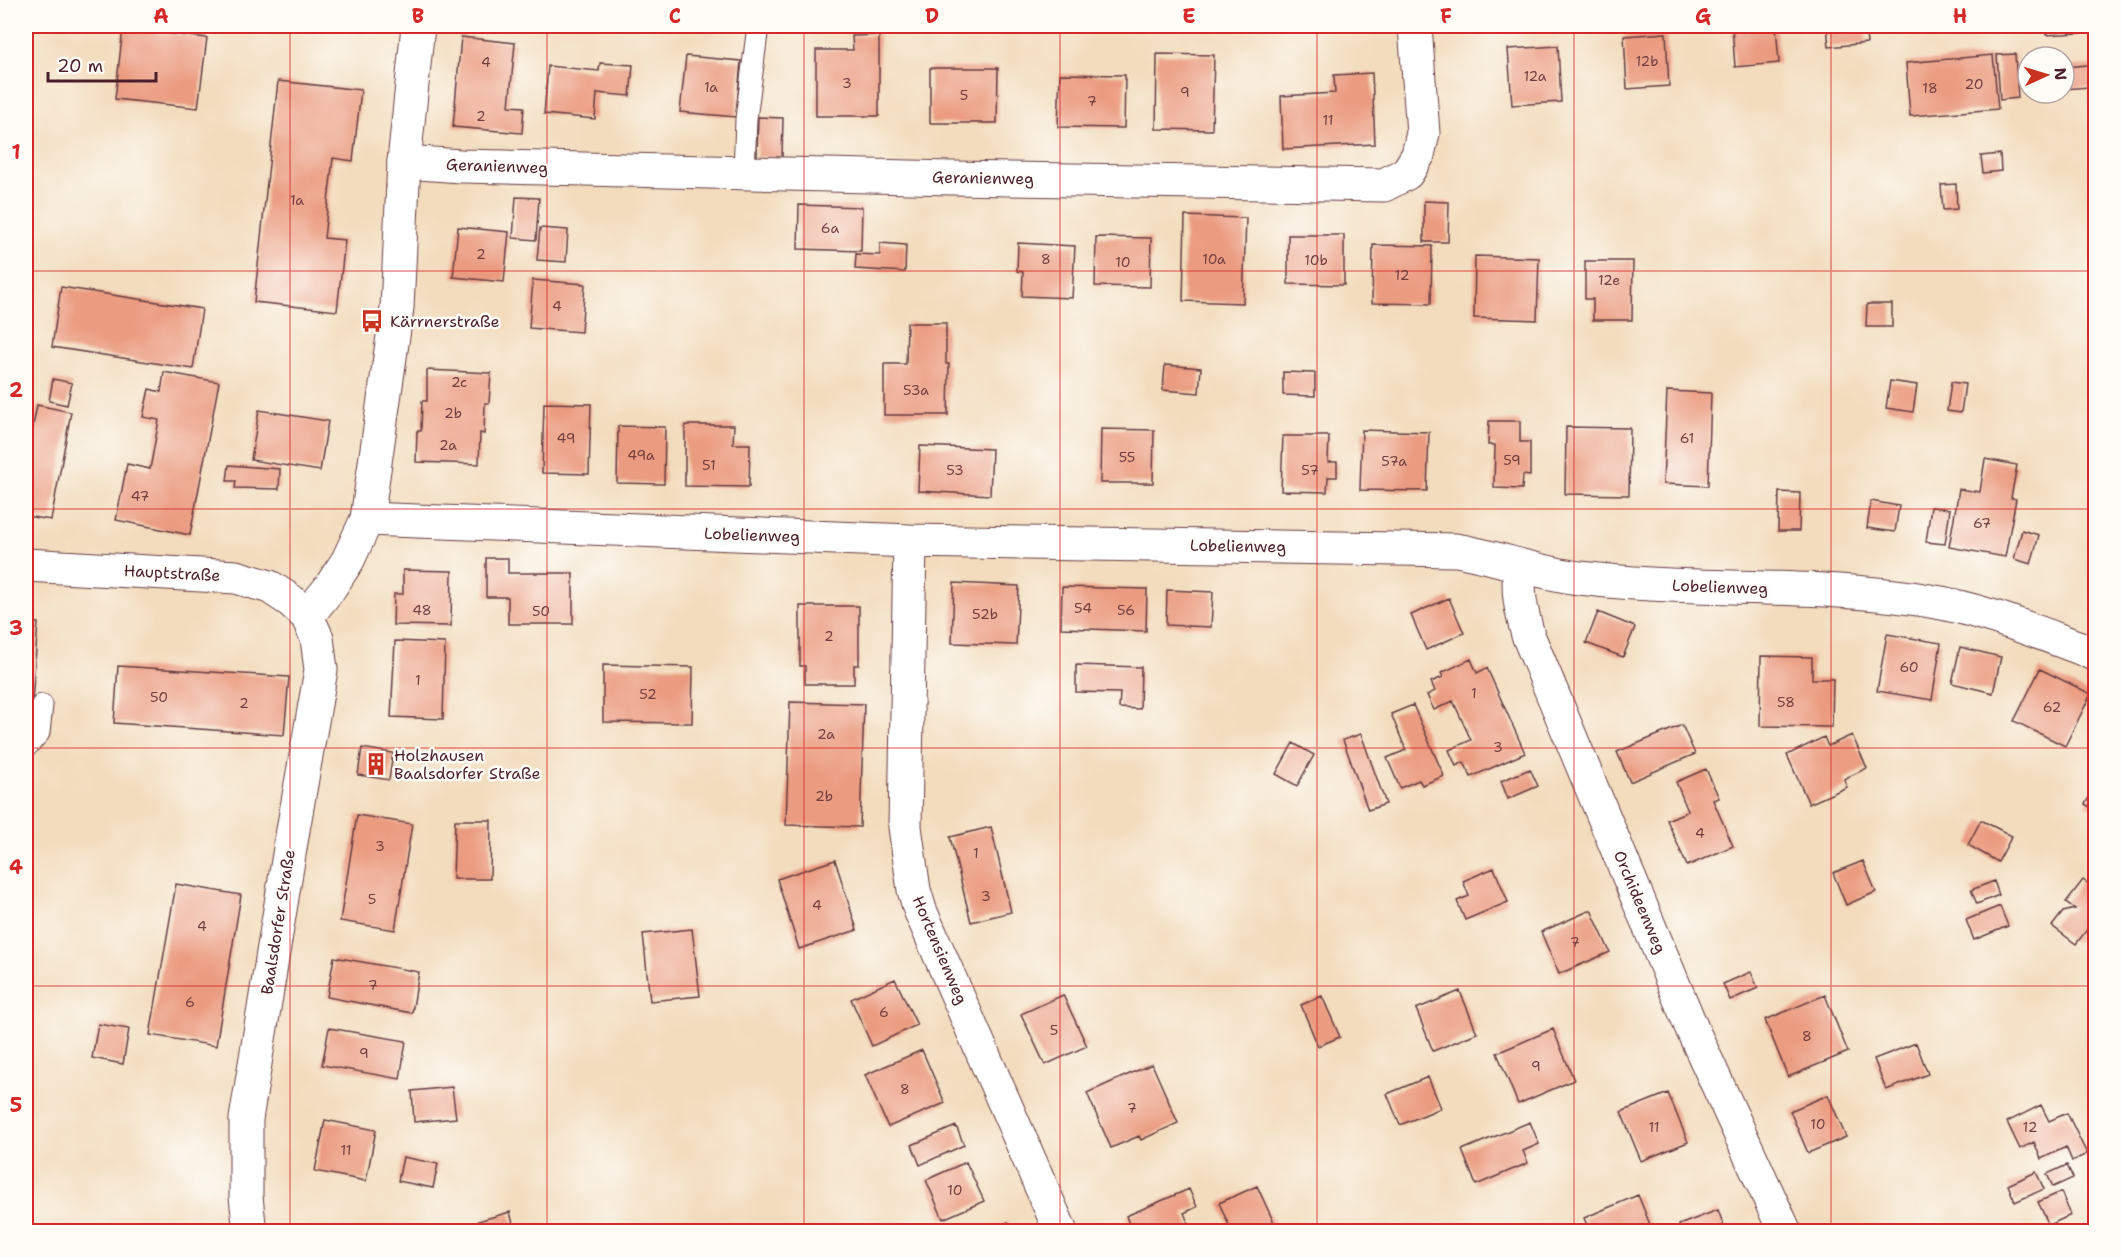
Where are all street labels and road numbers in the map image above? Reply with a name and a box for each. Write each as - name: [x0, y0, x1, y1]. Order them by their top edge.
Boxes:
- street label: Geranienweg: [446, 154, 549, 178]
- street label: Geranienweg: [932, 167, 1034, 189]
- street label: Lobelienweg: [704, 523, 801, 547]
- street label: Lobelienweg: [1190, 535, 1286, 557]
- street label: Hauptstraße: [123, 560, 221, 586]
- street label: Lobelienweg: [1672, 575, 1769, 599]
- street label: Orchideenweg: [1609, 847, 1671, 957]
- street label: Baalsdorfer Straße: [256, 848, 300, 996]
- street label: Hortensienweg: [908, 893, 972, 1008]

